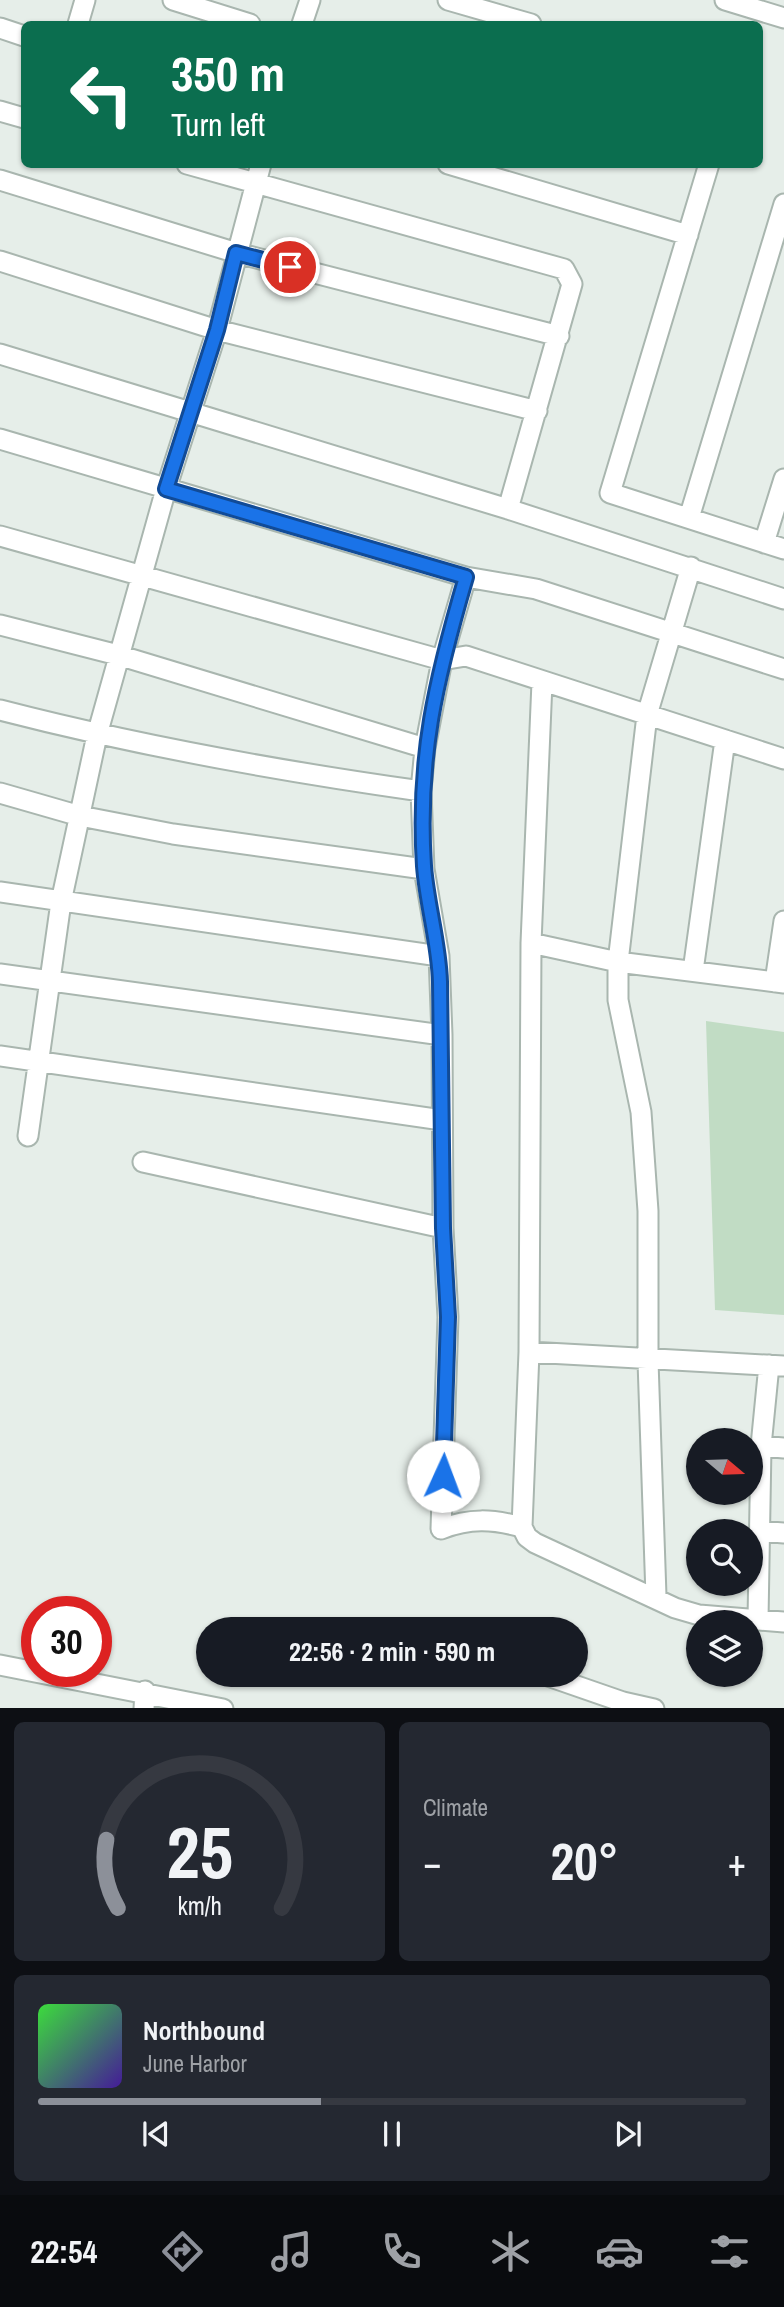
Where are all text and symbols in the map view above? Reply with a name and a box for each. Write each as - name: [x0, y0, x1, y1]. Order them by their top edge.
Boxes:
- text: 350 m: [171, 40, 285, 106]
- icon: left: [56, 49, 147, 140]
- text: Turn left: [171, 103, 265, 146]
- pin: [260, 237, 320, 297]
- icon: arrive: [271, 248, 309, 286]
- north arrow: [686, 1428, 763, 1505]
- map controls: [686, 1428, 763, 1687]
- position arrow: [406, 1439, 480, 1513]
- button: search: [686, 1519, 763, 1596]
- speed limit sign: 30: [21, 1596, 112, 1687]
- button: layers: [686, 1610, 763, 1687]
- text: 22:56 · 2 min · 590 m: [289, 1634, 495, 1669]
- text: Climate: [423, 1792, 488, 1823]
- text: 25: [166, 1803, 233, 1901]
- text: 20°: [550, 1826, 619, 1896]
- text: −: [423, 1837, 441, 1888]
- text: +: [728, 1837, 746, 1888]
- text: km/h: [177, 1888, 222, 1922]
- text: Northbound: [143, 2013, 265, 2048]
- text: June Harbor: [143, 2048, 247, 2079]
- icon: previous: [137, 2115, 175, 2153]
- icon: pause: [373, 2115, 411, 2153]
- icon: next: [609, 2115, 647, 2153]
- icon: directions: [158, 2227, 207, 2276]
- icon: music: [267, 2227, 316, 2276]
- icon: phone: [377, 2227, 426, 2276]
- icon: climate: [486, 2227, 535, 2276]
- icon: car: [595, 2227, 644, 2276]
- icon: filters: [705, 2227, 754, 2276]
- text: 22:54: [30, 2230, 97, 2273]

